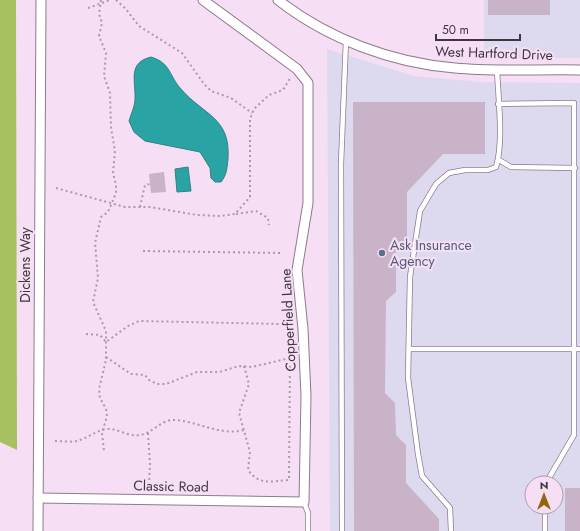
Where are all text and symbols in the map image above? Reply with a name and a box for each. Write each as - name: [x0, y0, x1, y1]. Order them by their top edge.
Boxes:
- scale bar: [436, 16, 520, 42]
- text: 50 m: [442, 21, 469, 39]
- street label: West Hartford Drive: [435, 41, 553, 65]
- street label: Dickens Way: [15, 226, 35, 303]
- place label: Ask Insurance Agency: [390, 235, 472, 271]
- marker: Ask Insurance Agency: [377, 248, 387, 258]
- street label: Copperfield Lane: [275, 268, 301, 372]
- street label: Classic Road: [133, 475, 209, 497]
- north arrow: [524, 475, 564, 515]
- text: N: [540, 477, 548, 493]

